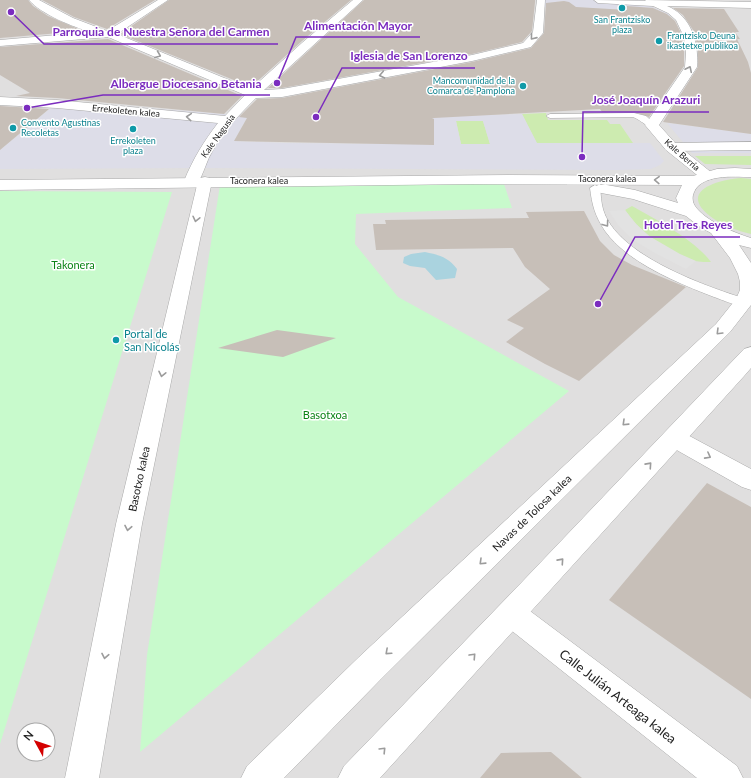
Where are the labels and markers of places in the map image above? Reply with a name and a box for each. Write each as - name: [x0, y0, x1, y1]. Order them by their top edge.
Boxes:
- marker: San Frantzisko plaza: [617, 3, 627, 13]
- callout: Alimentación Mayor: [296, 13, 420, 37]
- place label: San Frantzisko plaza: [594, 14, 650, 35]
- callout: Parroquia de Nuestra Señora del Carmen: [44, 20, 278, 44]
- place label: Frantzisko Deuna ikastetxe publikoa: [667, 30, 738, 51]
- marker: Frantzisko Deuna ikastetxe publikoa: [654, 36, 664, 46]
- callout: Iglesia de San Lorenzo: [342, 44, 475, 68]
- callout: Albergue Diocesano Betania: [103, 71, 270, 95]
- place label: Mancomunidad de la Comarca de Pamplona: [427, 75, 515, 96]
- marker: Mancomunidad de la Comarca de Pamplona: [518, 81, 528, 91]
- callout: José Joaquín Arazuri: [583, 88, 709, 112]
- place label: Convento Agustinas Recoletas: [21, 117, 100, 138]
- marker: Convento Agustinas Recoletas: [8, 123, 18, 133]
- marker: Errekoleten plaza: [128, 124, 138, 134]
- place label: Errekoleten plaza: [110, 135, 156, 156]
- callout: Hotel Tres Reyes: [635, 213, 740, 237]
- place label: Portal de San Nicolás: [124, 327, 180, 353]
- marker: Portal de San Nicolás: [111, 335, 121, 345]

